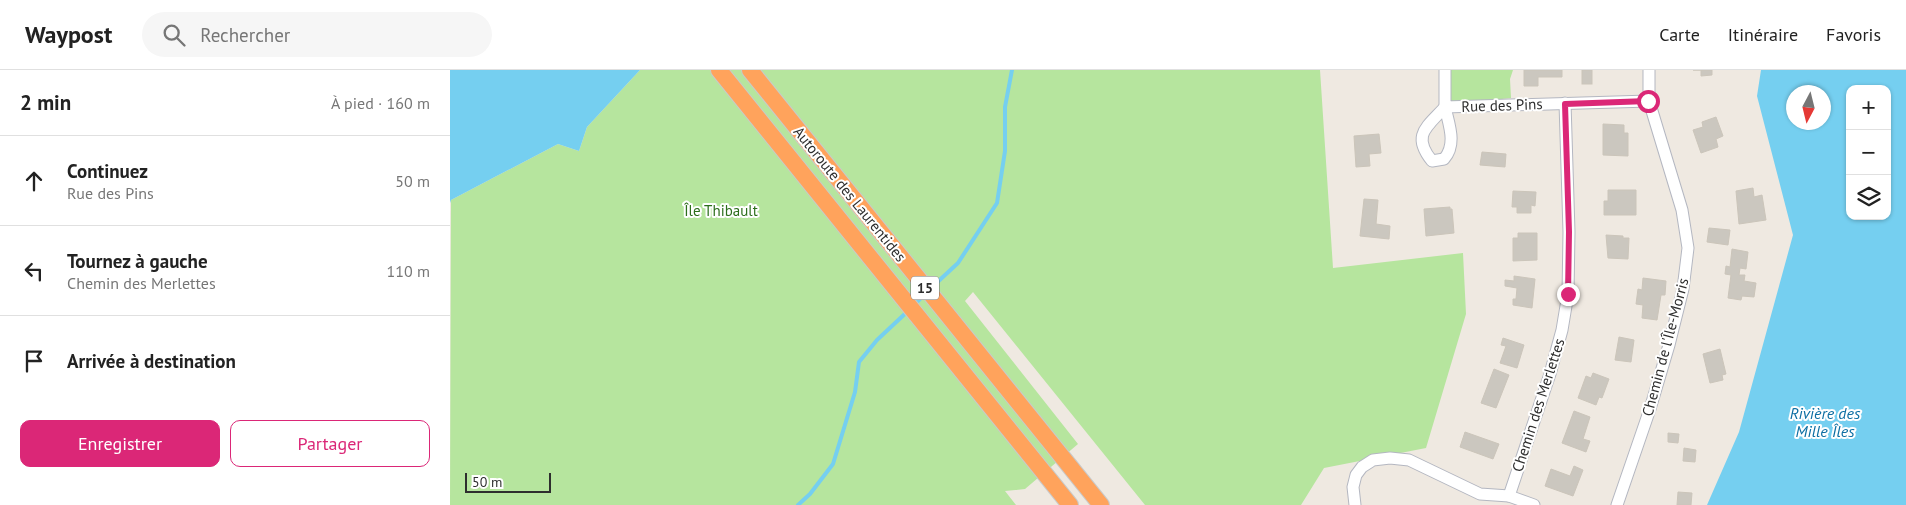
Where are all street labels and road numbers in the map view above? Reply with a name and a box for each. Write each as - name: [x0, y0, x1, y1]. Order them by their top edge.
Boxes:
- street label: Rue des Pins: [1461, 94, 1543, 116]
- street label: Autoroute des Laurentides: [790, 122, 910, 266]
- street label: Chemin de l'Île-Morris: [1637, 276, 1693, 418]
- road number: 15: [911, 277, 939, 300]
- street label: Chemin des Merlettes: [1507, 336, 1569, 474]

